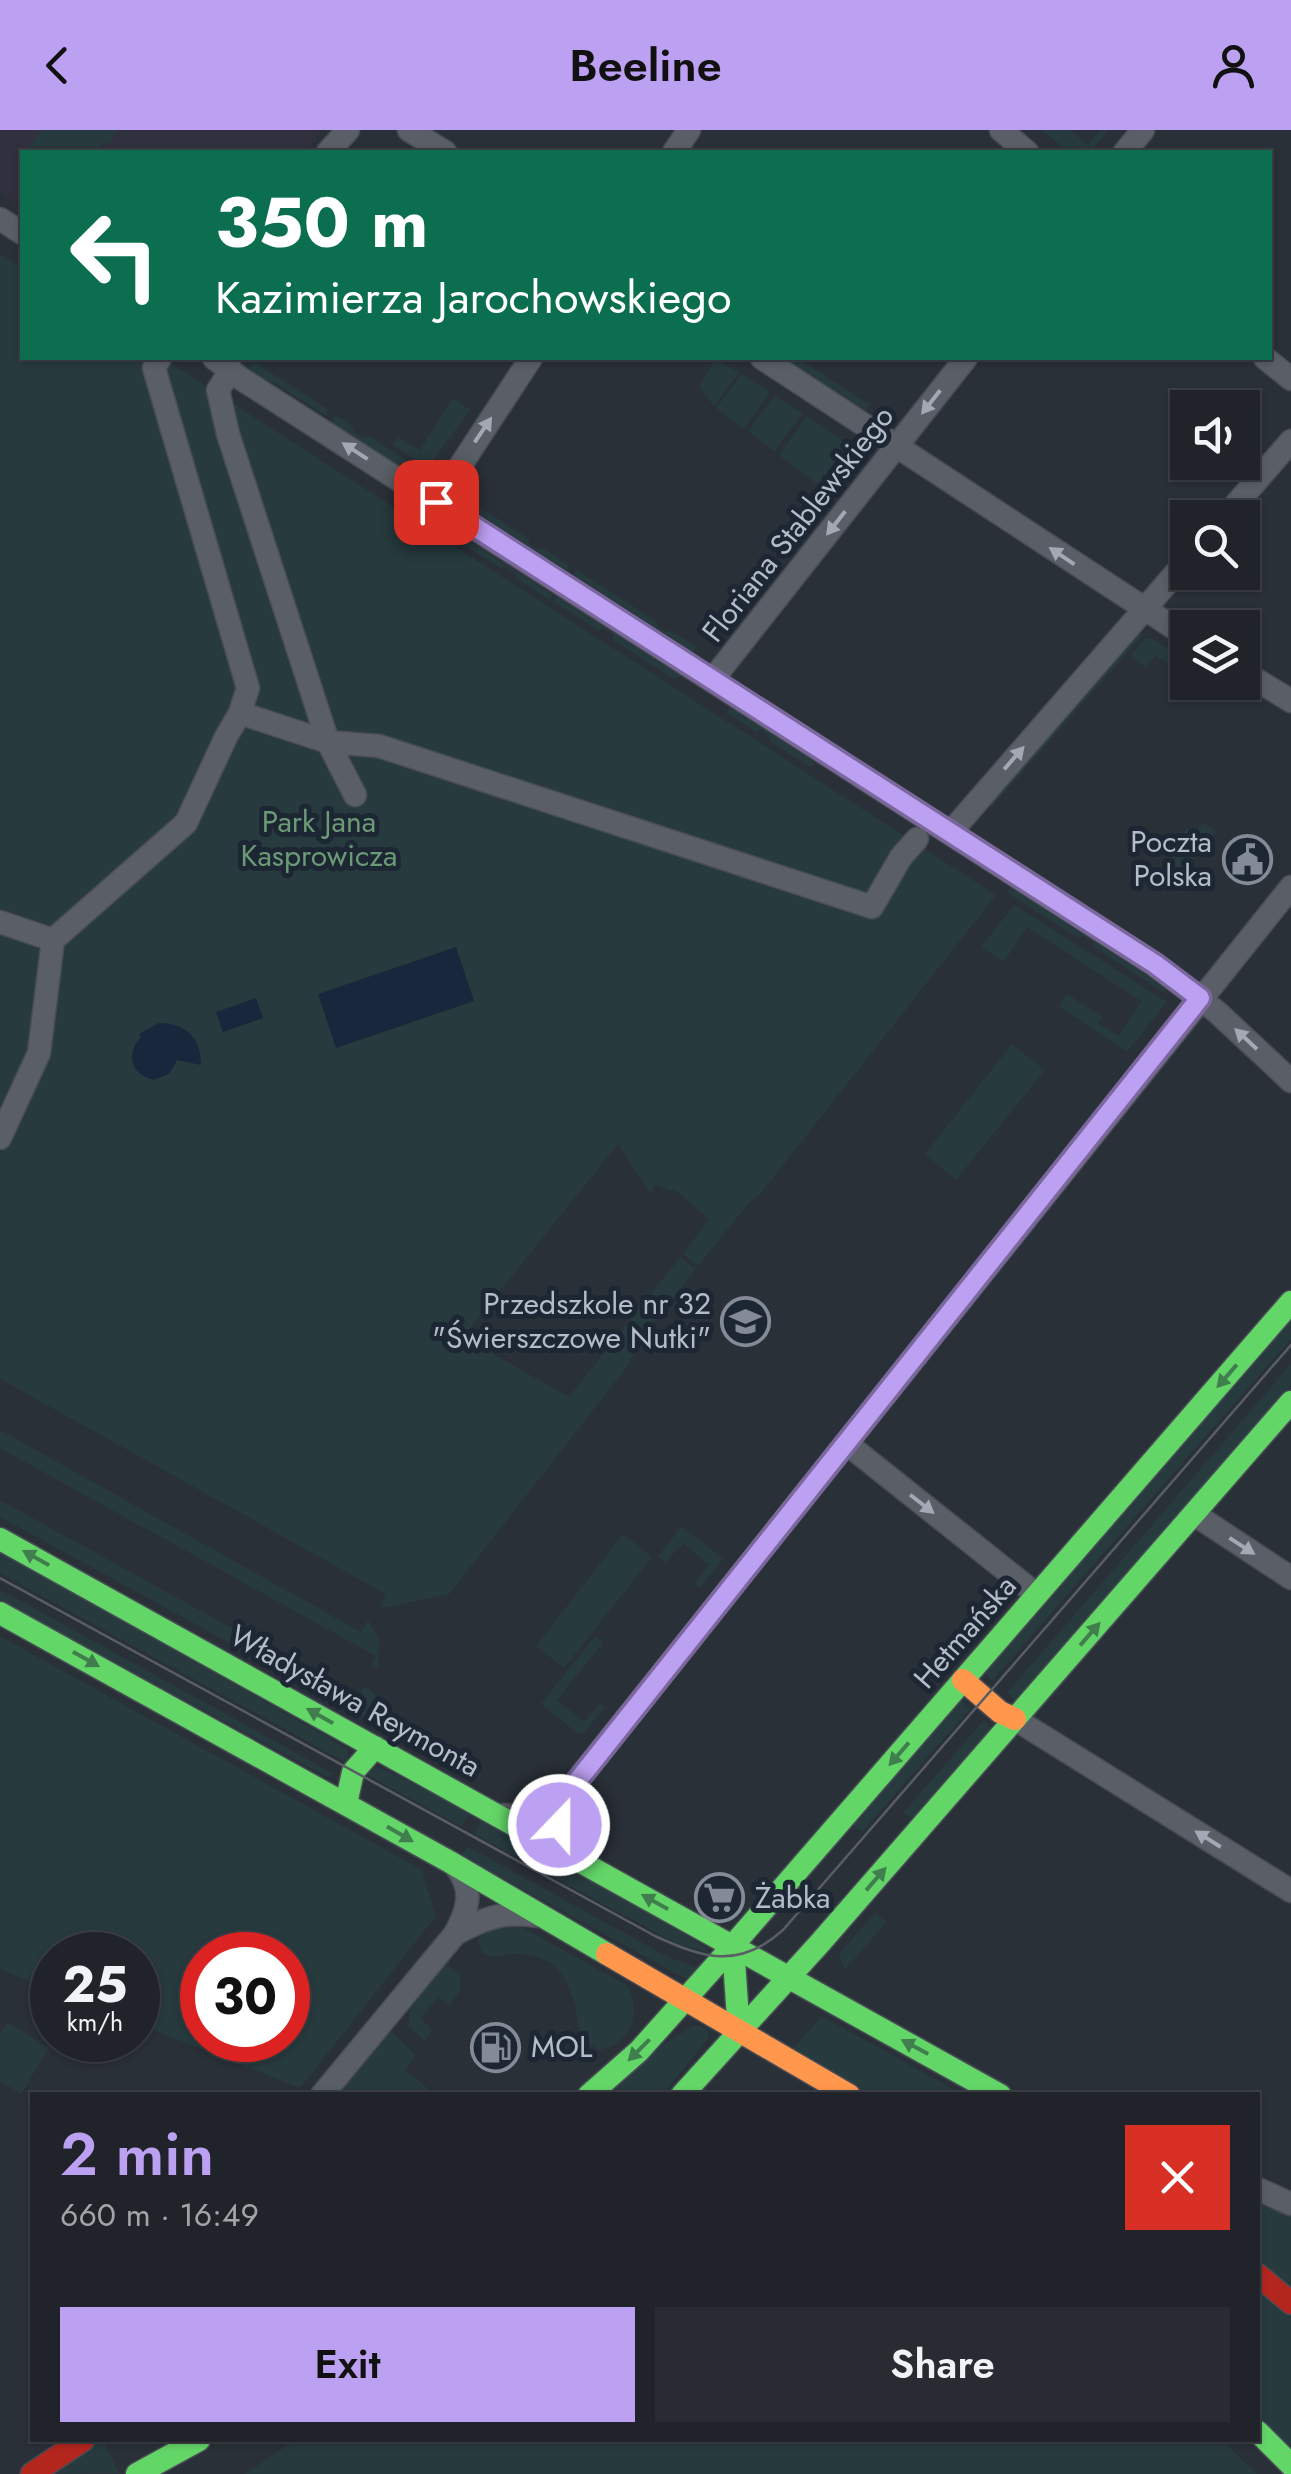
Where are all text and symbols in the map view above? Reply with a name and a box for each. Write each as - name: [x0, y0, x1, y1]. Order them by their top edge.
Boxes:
- text: Beeline: [569, 33, 722, 98]
- icon: back: [30, 38, 85, 93]
- icon: person: [1206, 38, 1261, 93]
- text: 350 m: [215, 172, 428, 273]
- icon: left: [50, 190, 180, 320]
- text: Kazimierza Jarochowskiego: [215, 265, 732, 330]
- one-way arrow: [921, 389, 942, 414]
- map controls: [1170, 390, 1260, 700]
- button: sound: [1170, 390, 1260, 480]
- street label: Floriana Stablewskiego: [692, 396, 904, 651]
- one-way arrow: [474, 416, 492, 443]
- one-way arrow: [341, 442, 369, 460]
- pin: [394, 460, 479, 545]
- icon: arrive: [409, 475, 464, 530]
- button: search: [1170, 500, 1260, 590]
- one-way arrow: [826, 510, 847, 535]
- one-way arrow: [1049, 547, 1076, 565]
- button: layers: [1170, 610, 1260, 700]
- one-way arrow: [1002, 746, 1024, 771]
- park label: Park Jana Kasprowicza: [240, 800, 398, 877]
- place label: Poczta Polska: [1130, 820, 1212, 897]
- public building icon: Poczta Polska: [1221, 833, 1273, 885]
- one-way arrow: [1234, 1028, 1258, 1051]
- place label: Przedszkole nr 32 "Świerszczowe Nutki": [432, 1282, 711, 1359]
- school or university icon: Przedszkole nr 32 "Świerszczowe Nutki": [720, 1295, 772, 1347]
- one-way arrow: [1217, 1363, 1238, 1388]
- one-way arrow: [909, 1493, 935, 1514]
- one-way arrow: [1229, 1537, 1256, 1555]
- one-way arrow: [21, 1549, 50, 1566]
- street label: Hetmańska: [903, 1566, 1026, 1698]
- street label: Władysława Reymonta: [222, 1614, 488, 1787]
- one-way arrow: [1078, 1621, 1100, 1646]
- one-way arrow: [72, 1650, 100, 1668]
- one-way arrow: [306, 1707, 334, 1725]
- one-way arrow: [889, 1741, 911, 1766]
- position arrow: [507, 1773, 611, 1877]
- one-way arrow: [386, 1826, 415, 1843]
- one-way arrow: [1194, 1831, 1222, 1848]
- one-way arrow: [865, 1867, 887, 1892]
- supermarket icon: Żabka: [694, 1872, 746, 1924]
- place label: Żabka: [755, 1876, 831, 1919]
- one-way arrow: [640, 1893, 669, 1910]
- speed limit sign: 30: [180, 1932, 310, 2062]
- text: 25: [62, 1948, 128, 2021]
- text: km/h: [67, 2004, 123, 2040]
- fuel station icon: MOL: [470, 2021, 522, 2073]
- place label: MOL: [531, 2025, 593, 2068]
- one-way arrow: [628, 2037, 651, 2061]
- one-way arrow: [901, 2038, 930, 2055]
- text: 2 min: [60, 2111, 214, 2198]
- button: close: [1125, 2125, 1230, 2230]
- text: 660 m · 16:49: [60, 2192, 259, 2238]
- button: Exit: [60, 2307, 635, 2422]
- button: Share: [655, 2307, 1230, 2422]

